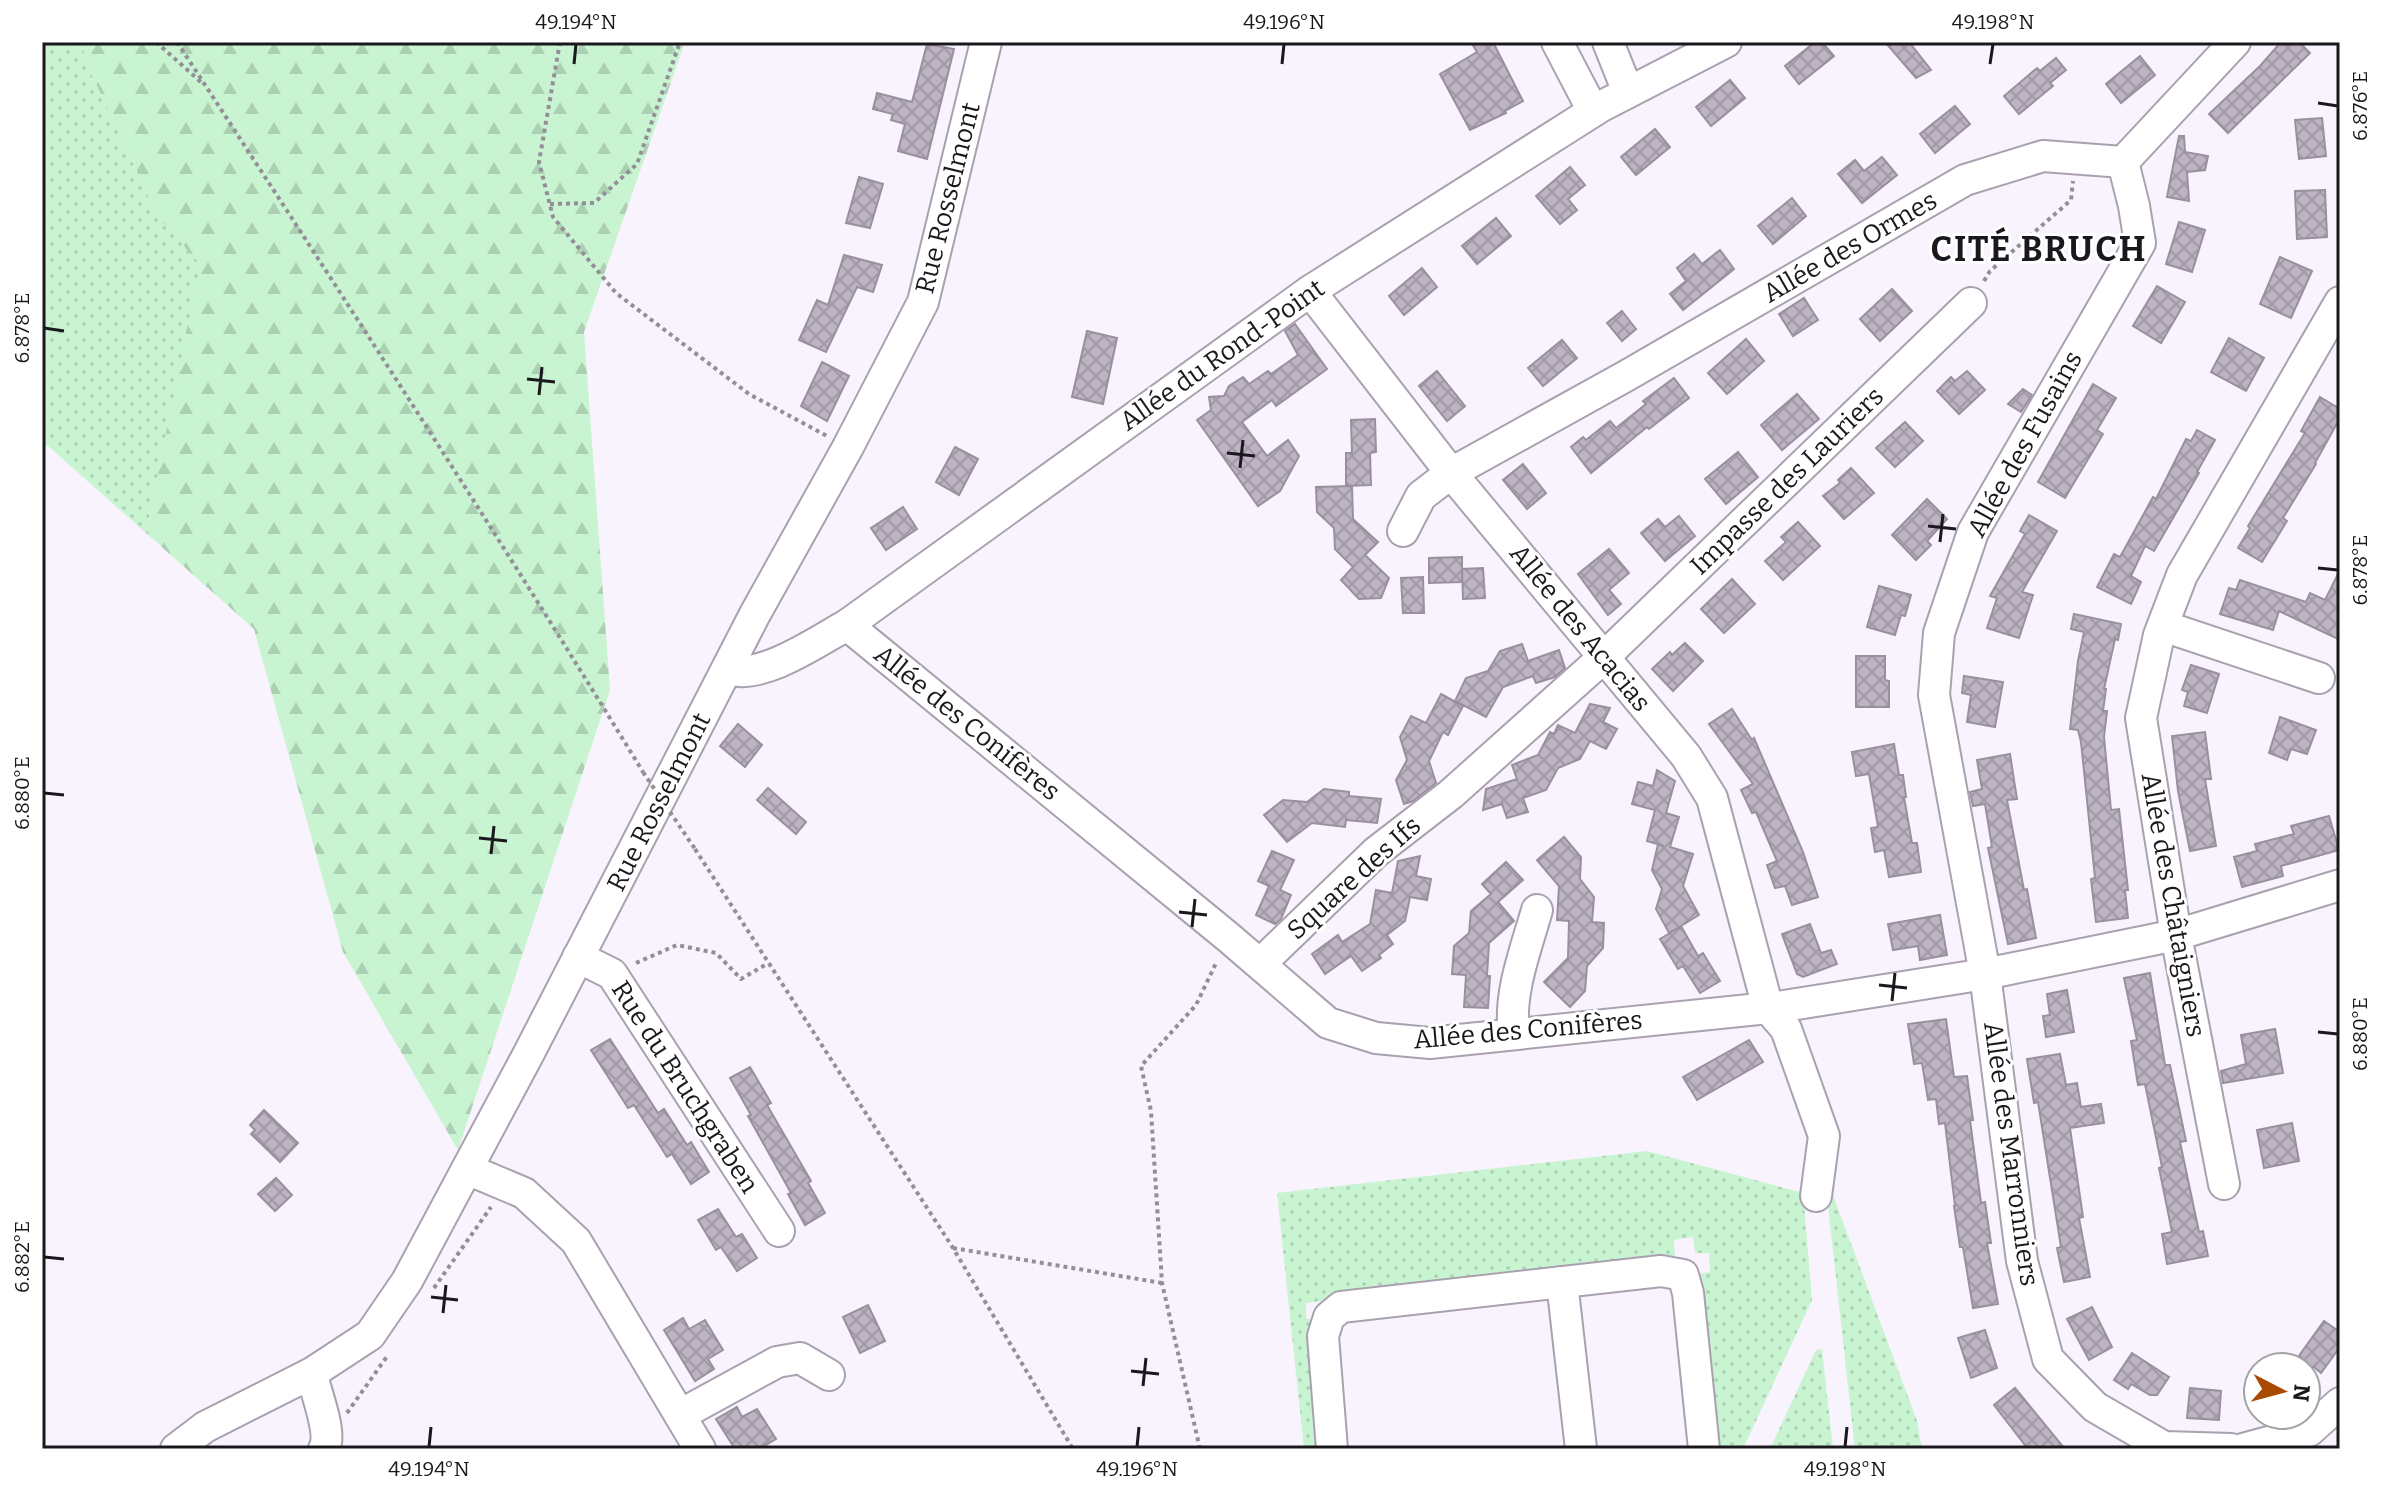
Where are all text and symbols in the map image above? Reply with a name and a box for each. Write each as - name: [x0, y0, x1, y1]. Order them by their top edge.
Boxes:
- text: 49.194°N: [535, 10, 617, 34]
- text: 49.196°N: [1243, 10, 1325, 34]
- text: 49.198°N: [1952, 10, 2034, 34]
- text: 6.876°E: [2348, 71, 2372, 141]
- street label: Rue Rosselmont: [909, 99, 987, 297]
- street label: Allée des Ormes: [1758, 185, 1942, 309]
- district label: CITÉ BRUCH: [1930, 227, 2148, 270]
- street label: Allée du Rond-Point: [1114, 272, 1331, 437]
- text: 6.878°E: [10, 292, 34, 364]
- street label: Allée des Fusains: [1961, 346, 2089, 542]
- street label: Impasse des Lauriers: [1684, 381, 1890, 581]
- text: 6.878°E: [2348, 534, 2372, 606]
- street label: Allée des Acacias: [1503, 538, 1657, 718]
- street label: Allée des Conifères: [868, 639, 1066, 807]
- street label: Rue Rosselmont: [601, 707, 718, 896]
- text: 6.880°E: [10, 756, 34, 830]
- street label: Allée des Châtaigniers: [2134, 770, 2212, 1040]
- street label: Square des Ifs: [1281, 810, 1427, 946]
- street label: Rue du Bruchgraben: [605, 975, 765, 1199]
- text: 6.880°E: [2348, 997, 2372, 1071]
- street label: Allée des Conifères: [1412, 1005, 1644, 1055]
- street label: Allée des Marronniers: [1977, 1020, 2045, 1288]
- text: 6.882°E: [10, 1221, 34, 1293]
- north arrow: [2242, 1351, 2322, 1431]
- text: N: [2287, 1383, 2316, 1403]
- text: 49.194°N: [388, 1457, 470, 1481]
- text: 49.196°N: [1096, 1457, 1178, 1481]
- text: 49.198°N: [1804, 1457, 1886, 1481]

